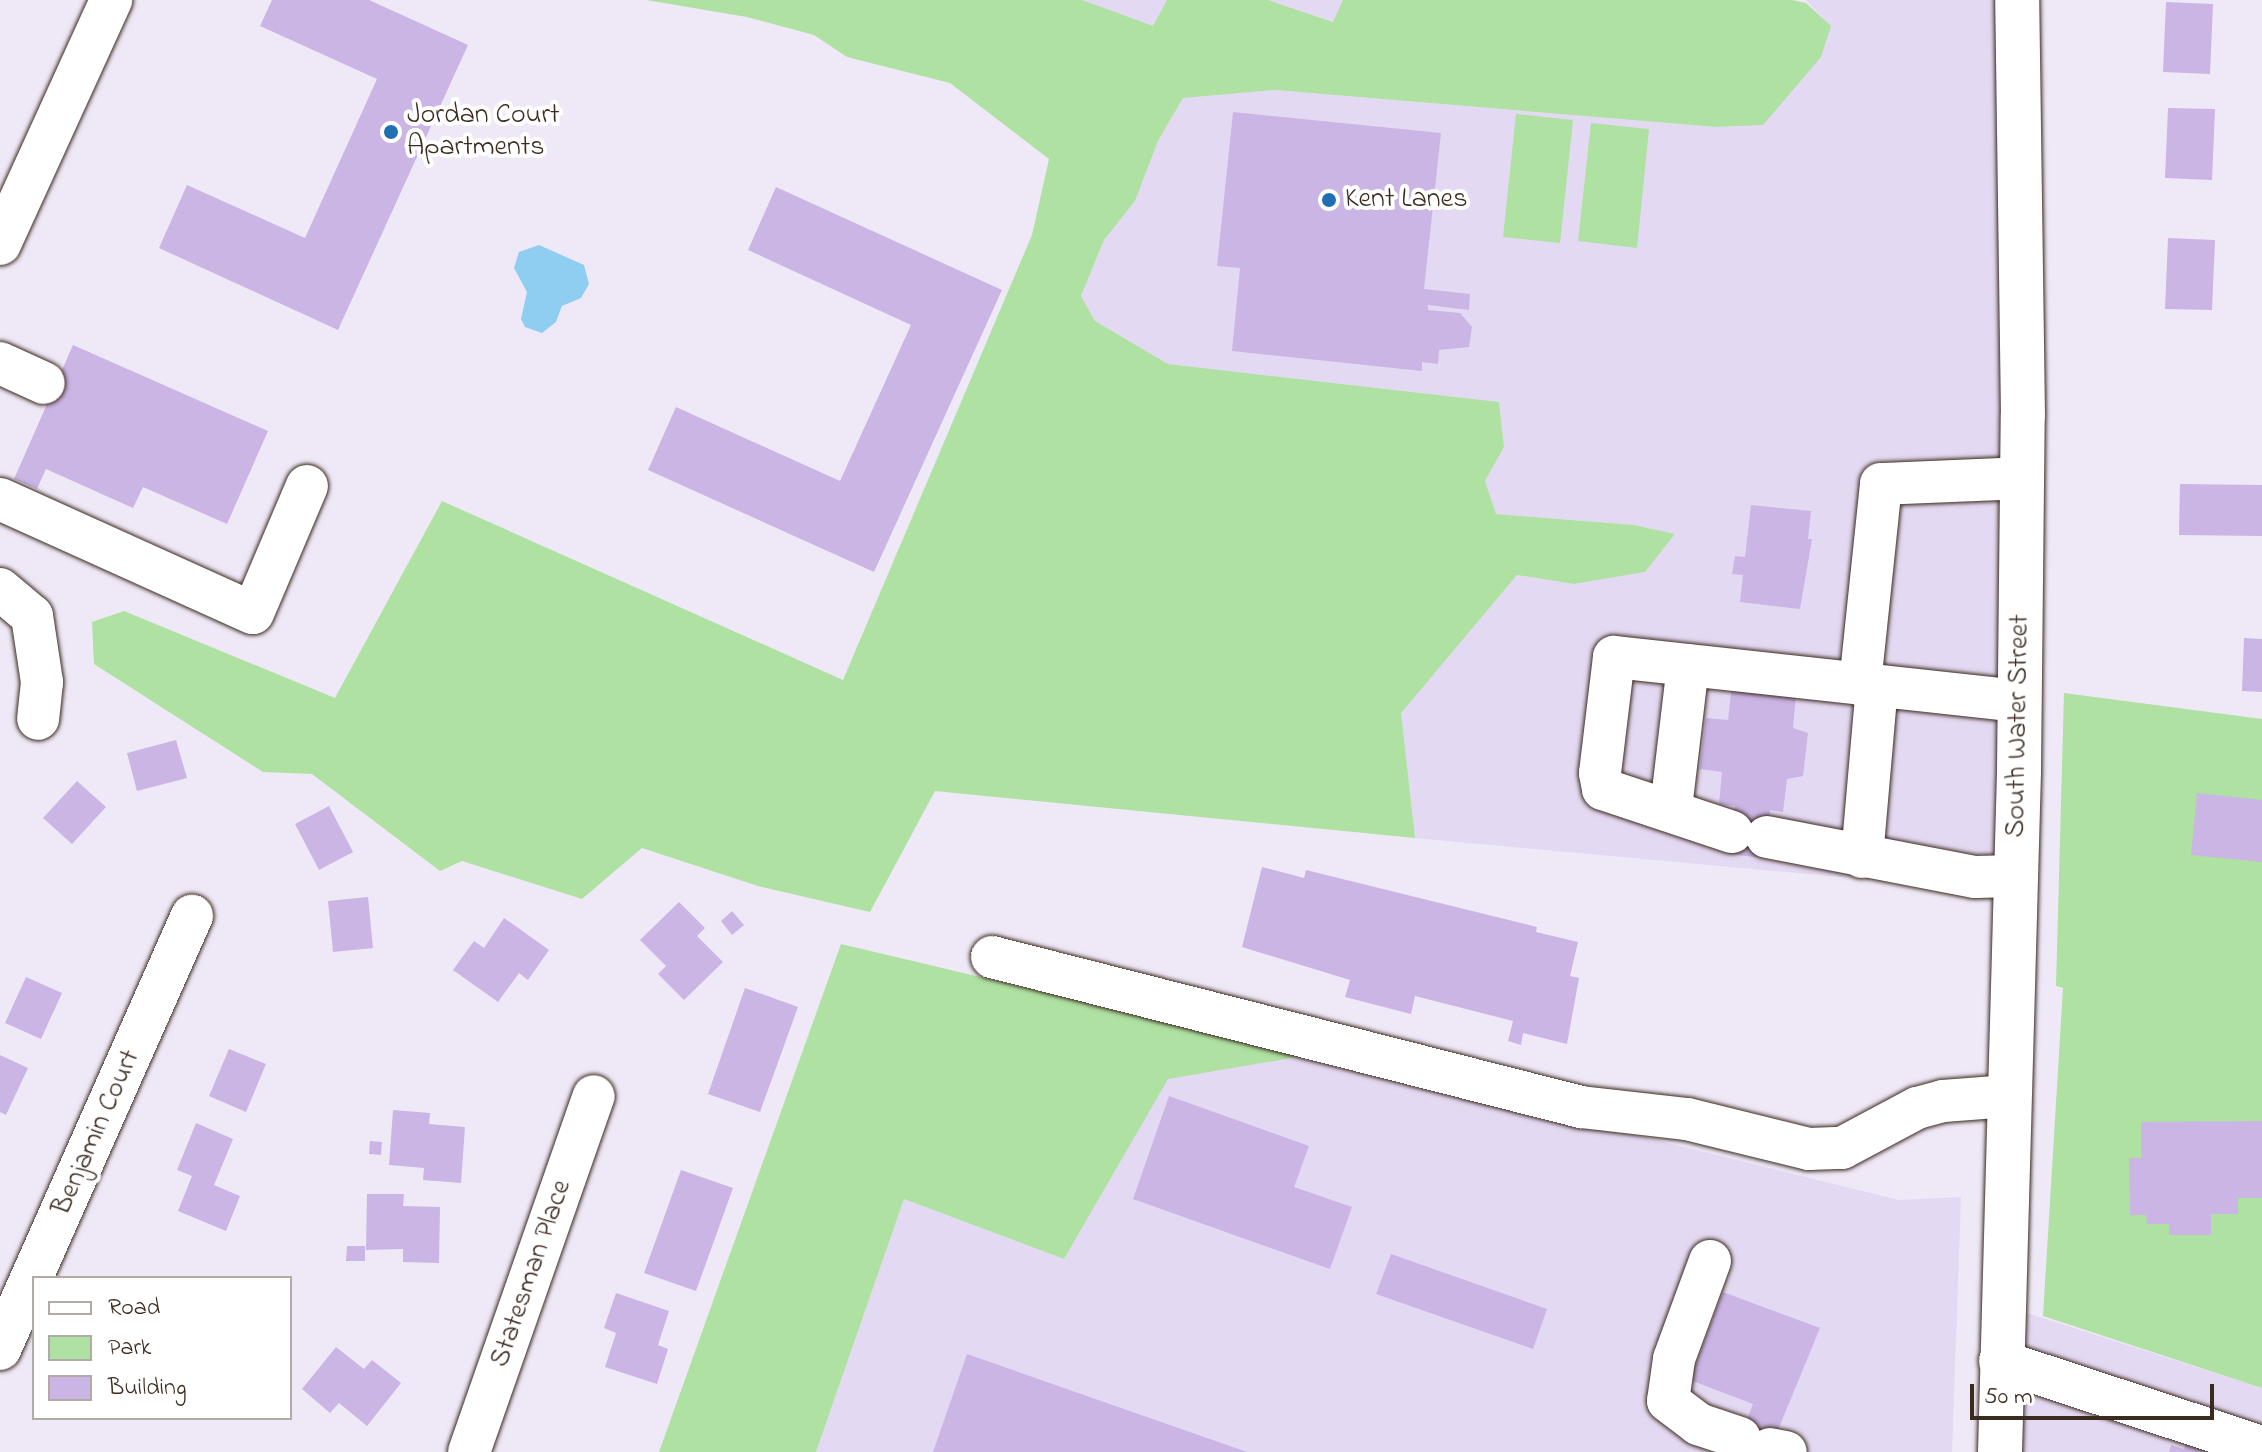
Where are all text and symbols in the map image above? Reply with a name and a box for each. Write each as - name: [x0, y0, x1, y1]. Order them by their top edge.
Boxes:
- place label: Jordan Court Apartments: [407, 99, 560, 165]
- marker: Jordan Court Apartments: [382, 123, 400, 141]
- place label: Kent Lanes: [1345, 183, 1467, 217]
- marker: Kent Lanes: [1320, 191, 1338, 209]
- street label: South Water Street: [2000, 614, 2038, 838]
- street label: Benjamin Court: [46, 1045, 148, 1221]
- street label: Statesman Place: [484, 1176, 580, 1372]
- legend: [32, 1276, 292, 1420]
- text: Road: [108, 1291, 160, 1326]
- text: Park: [108, 1331, 151, 1366]
- scale bar: [1974, 1368, 2218, 1418]
- text: Building: [108, 1371, 187, 1406]
- text: 50 m: [1984, 1380, 2033, 1415]

